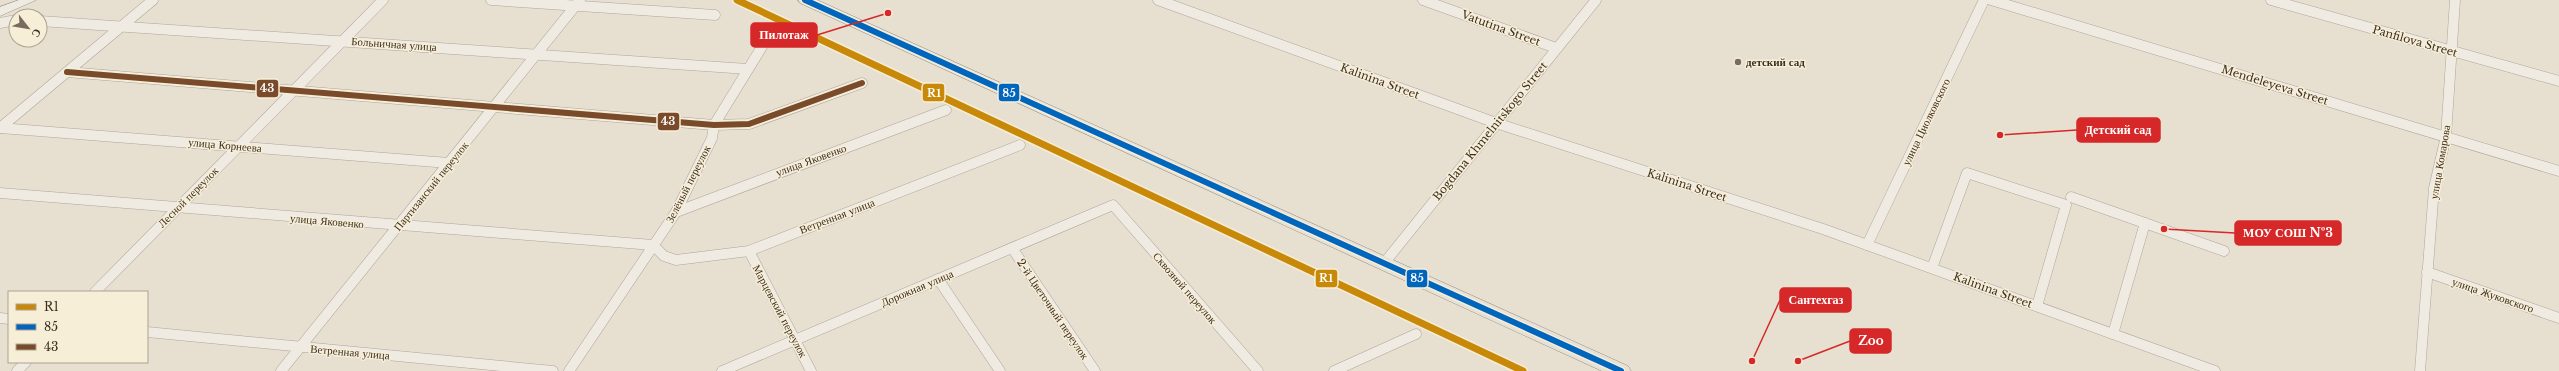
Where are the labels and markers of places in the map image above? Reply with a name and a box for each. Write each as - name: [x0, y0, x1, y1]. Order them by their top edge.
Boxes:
- callout: Пилотаж: [751, 23, 817, 47]
- place label: детский сад: [1746, 55, 1805, 69]
- marker: детский сад: [1733, 57, 1743, 67]
- callout: Детский сад: [2077, 118, 2160, 142]
- callout: МОУ СОШ №3: [2235, 221, 2341, 245]
- callout: Сантехгаз: [1780, 288, 1851, 312]
- callout: Zoo: [1850, 329, 1891, 353]

